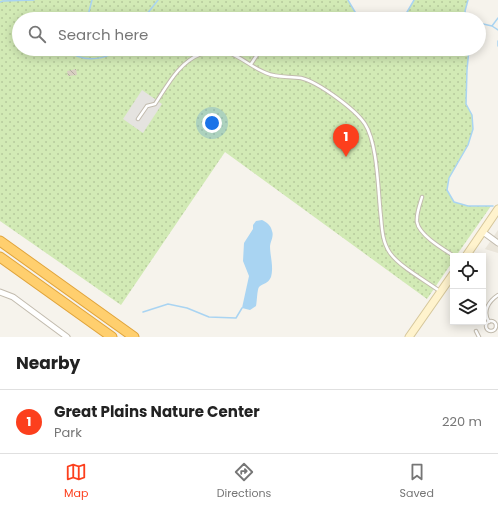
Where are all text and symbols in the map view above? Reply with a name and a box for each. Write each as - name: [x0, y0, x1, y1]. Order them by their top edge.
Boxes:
- search box: [12, 12, 486, 56]
- icon: search: [26, 23, 48, 45]
- text: Search here: [58, 24, 148, 45]
- your location: [202, 113, 222, 133]
- pin: 1: [333, 124, 359, 157]
- map controls: [450, 253, 486, 325]
- button: locate: [450, 253, 486, 289]
- button: layers: [450, 289, 486, 325]
- text: Nearby: [16, 351, 80, 375]
- text: Great Plains Nature Center: [54, 401, 260, 422]
- text: 1: [27, 412, 31, 431]
- text: 220 m: [442, 412, 482, 431]
- text: Park: [54, 423, 82, 442]
- tab: Map: [64, 461, 88, 502]
- tab: Directions: [217, 461, 271, 502]
- tab: Saved: [400, 461, 434, 502]

